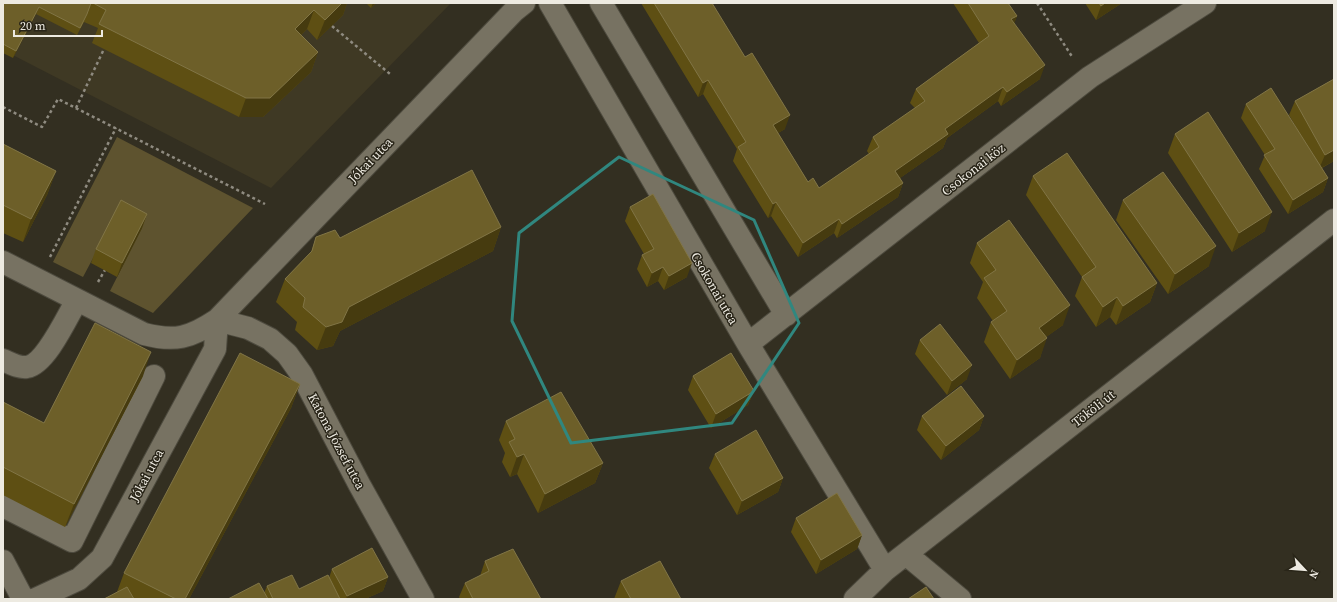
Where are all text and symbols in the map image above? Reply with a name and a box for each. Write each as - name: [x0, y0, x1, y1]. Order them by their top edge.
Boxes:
- scale bar: [14, 12, 102, 38]
- text: 20 m: [20, 18, 46, 34]
- street label: Jókai utca: [344, 134, 397, 187]
- street label: Csokonai köz: [938, 139, 1009, 200]
- street label: Csokonai utca: [687, 249, 742, 328]
- street label: Tököli út: [1068, 386, 1119, 431]
- street label: Katona József utca: [304, 390, 369, 492]
- street label: Jókai utca: [125, 446, 168, 505]
- north arrow: [1285, 550, 1325, 590]
- text: N: [1305, 567, 1322, 581]

